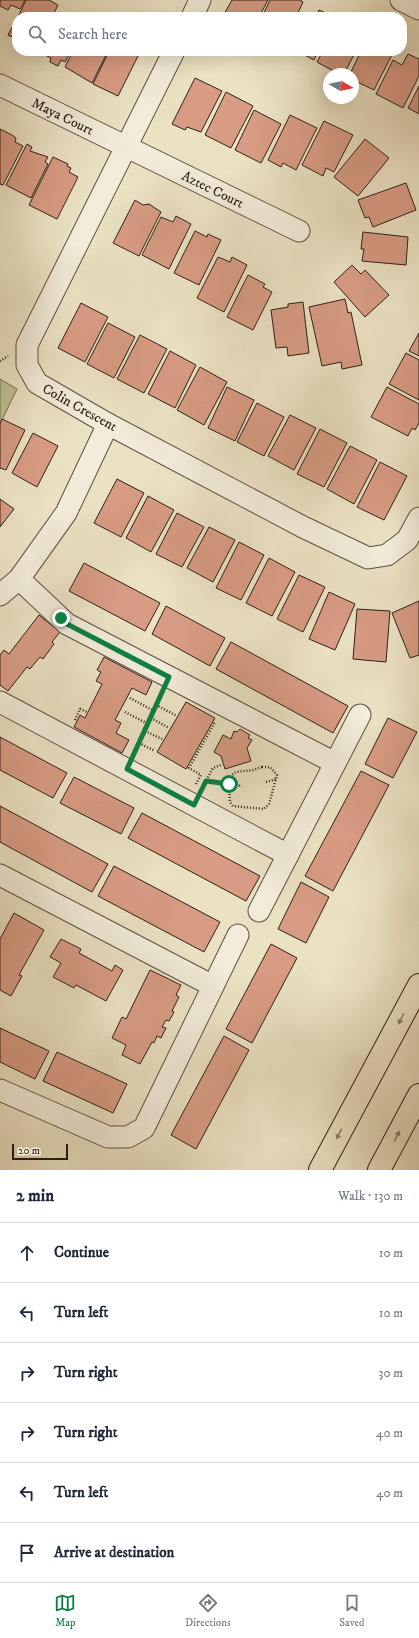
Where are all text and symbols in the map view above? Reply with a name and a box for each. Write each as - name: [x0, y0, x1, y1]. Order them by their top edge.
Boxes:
- search box: [12, 12, 407, 56]
- icon: search: [26, 23, 48, 45]
- text: Search here: [58, 25, 127, 44]
- north arrow: [323, 68, 359, 104]
- street label: Maya Court: [29, 94, 97, 140]
- street label: Aztec Court: [179, 167, 247, 213]
- street label: Colin Crescent: [39, 380, 120, 436]
- route end: [52, 609, 70, 627]
- route start: [220, 775, 238, 793]
- one-way arrow: [397, 1014, 404, 1025]
- one-way arrow: [336, 1128, 342, 1140]
- one-way arrow: [394, 1130, 400, 1141]
- scale bar: [12, 1142, 68, 1161]
- text: 20 m: [18, 1144, 40, 1158]
- text: 2 min: [16, 1185, 54, 1207]
- text: Walk · 130 m: [338, 1188, 403, 1204]
- icon: ahead: [16, 1242, 38, 1264]
- text: Continue: [54, 1243, 109, 1262]
- text: 10 m: [379, 1245, 403, 1261]
- icon: left: [16, 1302, 38, 1324]
- text: Turn left: [54, 1303, 108, 1322]
- text: 10 m: [379, 1305, 403, 1321]
- icon: right: [16, 1362, 38, 1384]
- text: Turn right: [54, 1363, 117, 1382]
- text: 30 m: [379, 1365, 403, 1381]
- icon: right: [16, 1422, 38, 1444]
- text: Turn right: [54, 1423, 117, 1442]
- text: 40 m: [376, 1425, 403, 1441]
- icon: left: [16, 1482, 38, 1504]
- text: Turn left: [54, 1483, 108, 1502]
- text: 40 m: [376, 1485, 403, 1501]
- icon: arrive: [16, 1542, 38, 1564]
- text: Arrive at destination: [54, 1543, 174, 1562]
- tab: Map: [54, 1592, 76, 1630]
- tab: Directions: [185, 1592, 231, 1630]
- tab: Saved: [339, 1592, 365, 1630]

